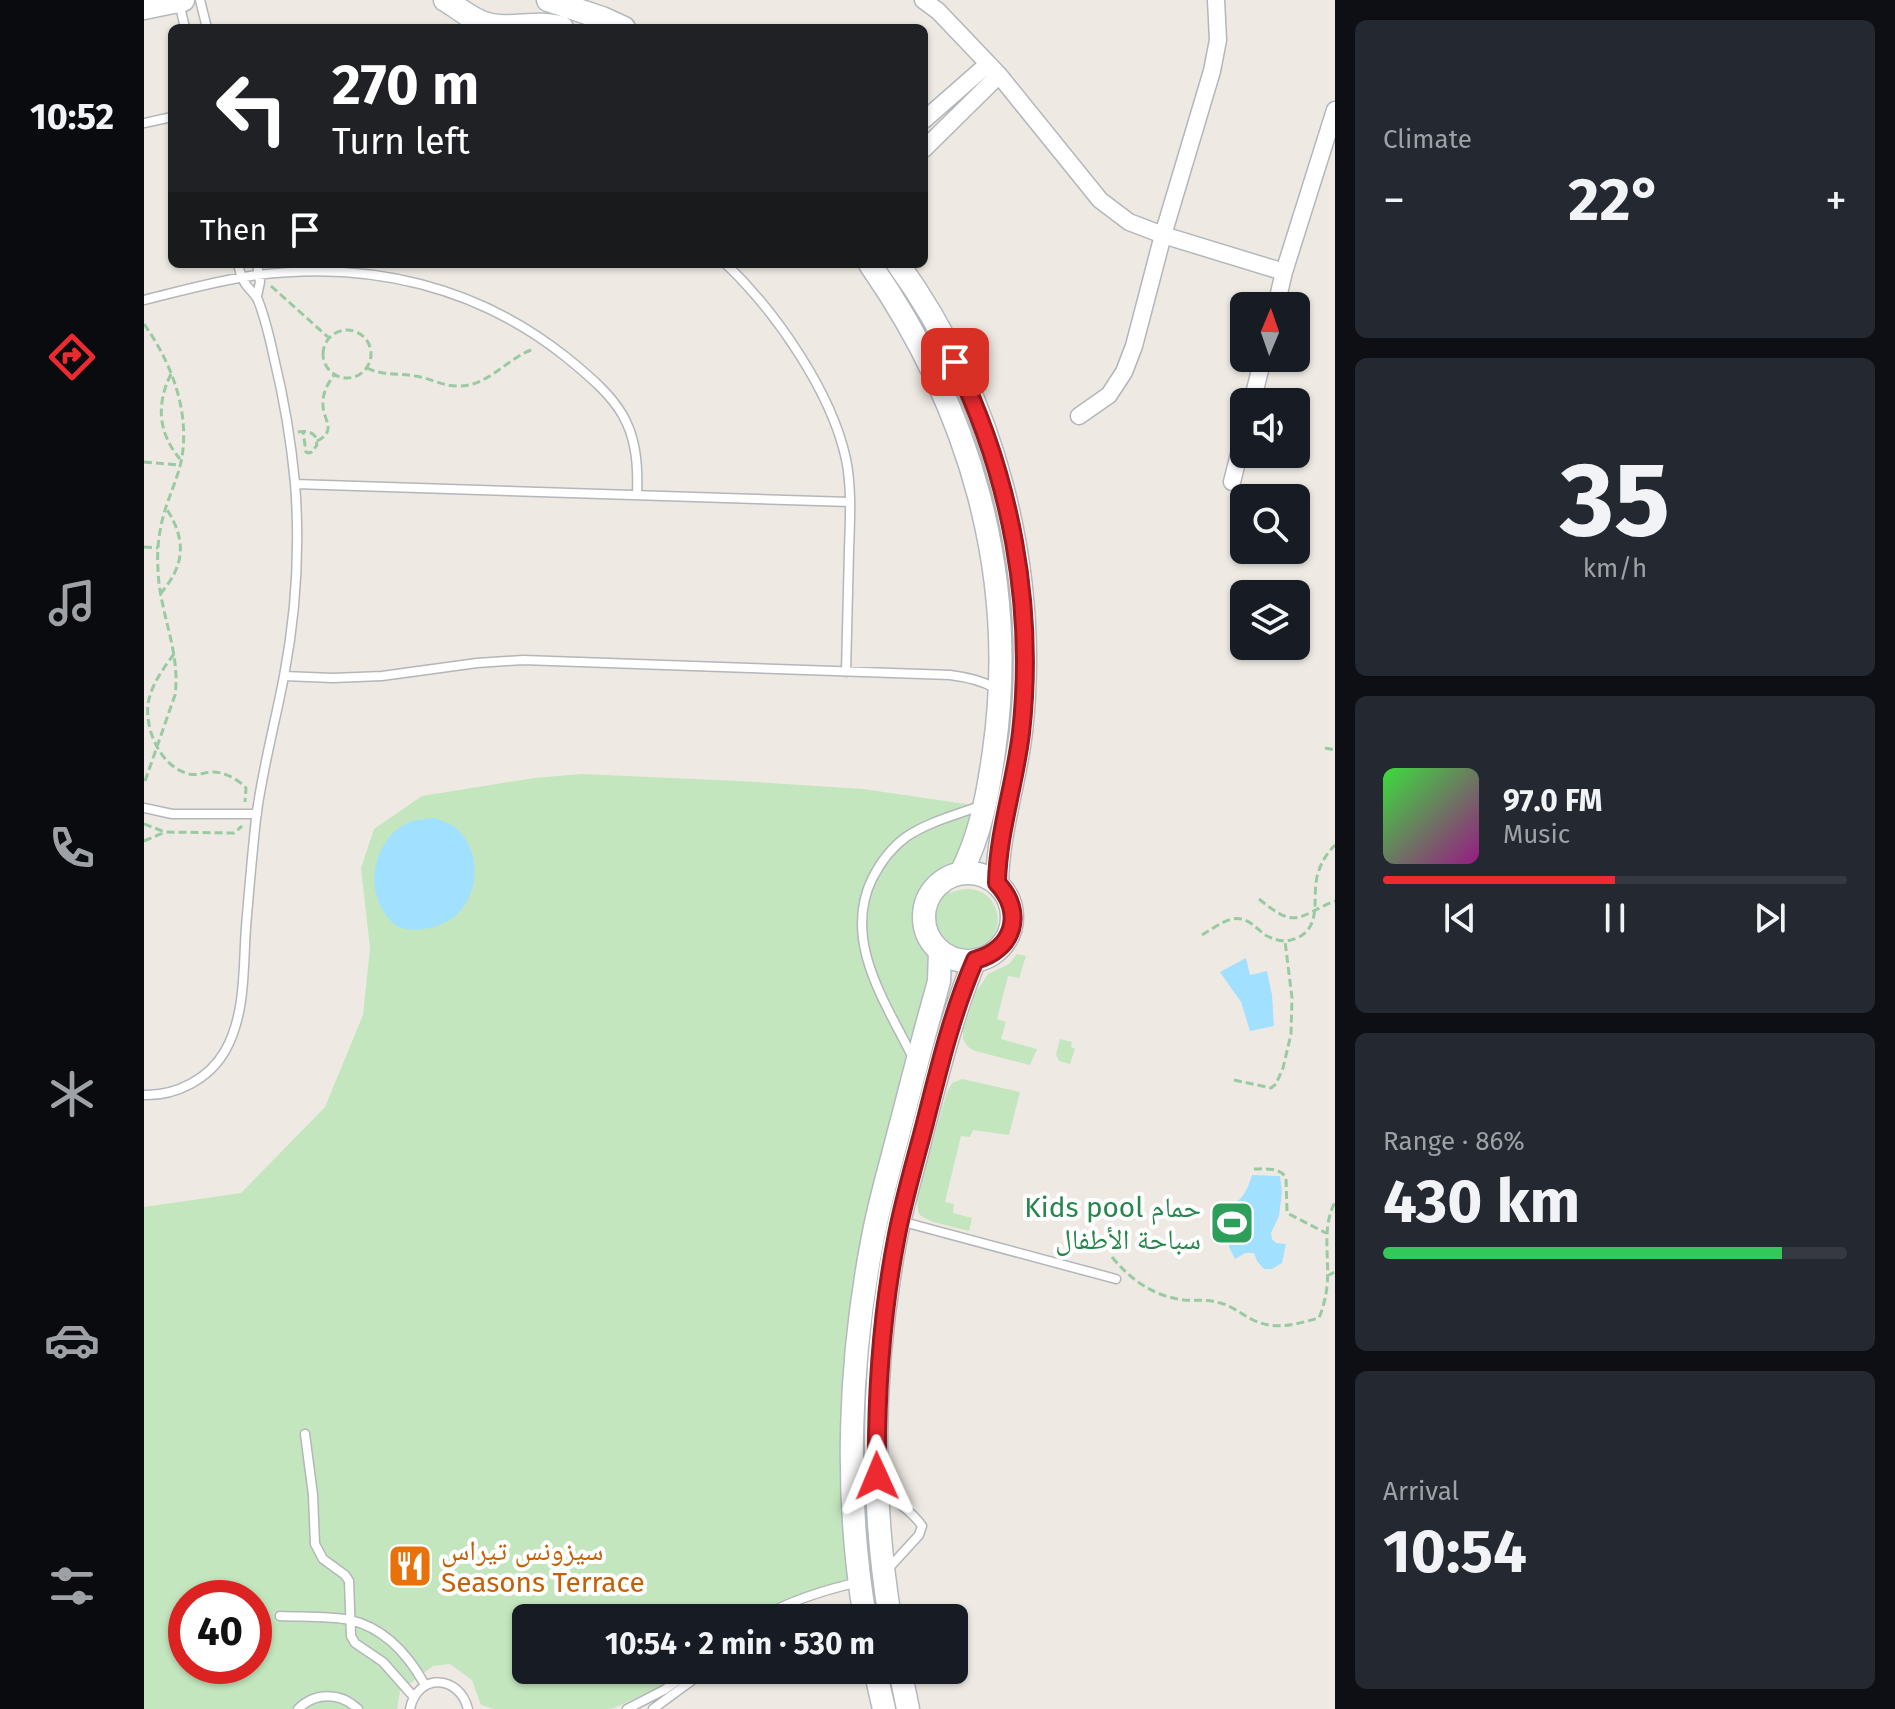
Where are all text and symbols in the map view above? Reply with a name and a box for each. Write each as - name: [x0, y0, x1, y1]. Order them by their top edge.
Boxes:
- text: 270 m: [332, 52, 479, 119]
- icon: left: [200, 56, 304, 160]
- text: 10:52: [30, 95, 114, 139]
- text: Turn left: [332, 120, 470, 164]
- text: Climate: [1383, 124, 1472, 155]
- text: 22°: [1568, 164, 1662, 236]
- text: −: [1383, 174, 1405, 227]
- text: +: [1825, 174, 1847, 227]
- icon: arrive: [283, 208, 327, 252]
- text: Then: [200, 212, 267, 248]
- north arrow: [1230, 292, 1310, 372]
- map controls: [1230, 292, 1310, 660]
- pin: [921, 328, 989, 396]
- icon: directions: [44, 329, 100, 385]
- icon: arrive: [933, 340, 977, 384]
- button: sound: [1230, 388, 1310, 468]
- text: 35: [1560, 438, 1670, 563]
- button: search: [1230, 484, 1310, 564]
- text: km/h: [1583, 553, 1647, 584]
- icon: music: [44, 575, 100, 631]
- button: layers: [1230, 580, 1310, 660]
- text: 97.0 FM: [1503, 783, 1602, 819]
- text: Music: [1503, 819, 1570, 850]
- icon: phone: [44, 820, 100, 876]
- icon: previous: [1438, 896, 1482, 940]
- icon: pause: [1593, 896, 1637, 940]
- icon: next: [1748, 896, 1792, 940]
- icon: climate: [44, 1066, 100, 1122]
- text: Range · 86%: [1383, 1126, 1525, 1157]
- text: 430 km: [1383, 1166, 1580, 1238]
- place label: Kids pool حمام سباحة الأطفال: [1024, 1191, 1201, 1256]
- sports icon: Kids pool حمام سباحة الأطفال: [1208, 1199, 1256, 1247]
- icon: car: [44, 1312, 100, 1368]
- position arrow: [835, 1434, 919, 1518]
- text: Arrival: [1383, 1476, 1459, 1507]
- text: 10:54: [1383, 1516, 1527, 1588]
- place label: سيزونس تيراس Seasons Terrace: [441, 1534, 645, 1599]
- restaurant icon: سيزونس تيراس Seasons Terrace: [386, 1542, 434, 1590]
- icon: filters: [44, 1558, 100, 1614]
- speed limit sign: 40: [168, 1580, 272, 1684]
- text: 10:54 · 2 min · 530 m: [605, 1626, 875, 1662]

